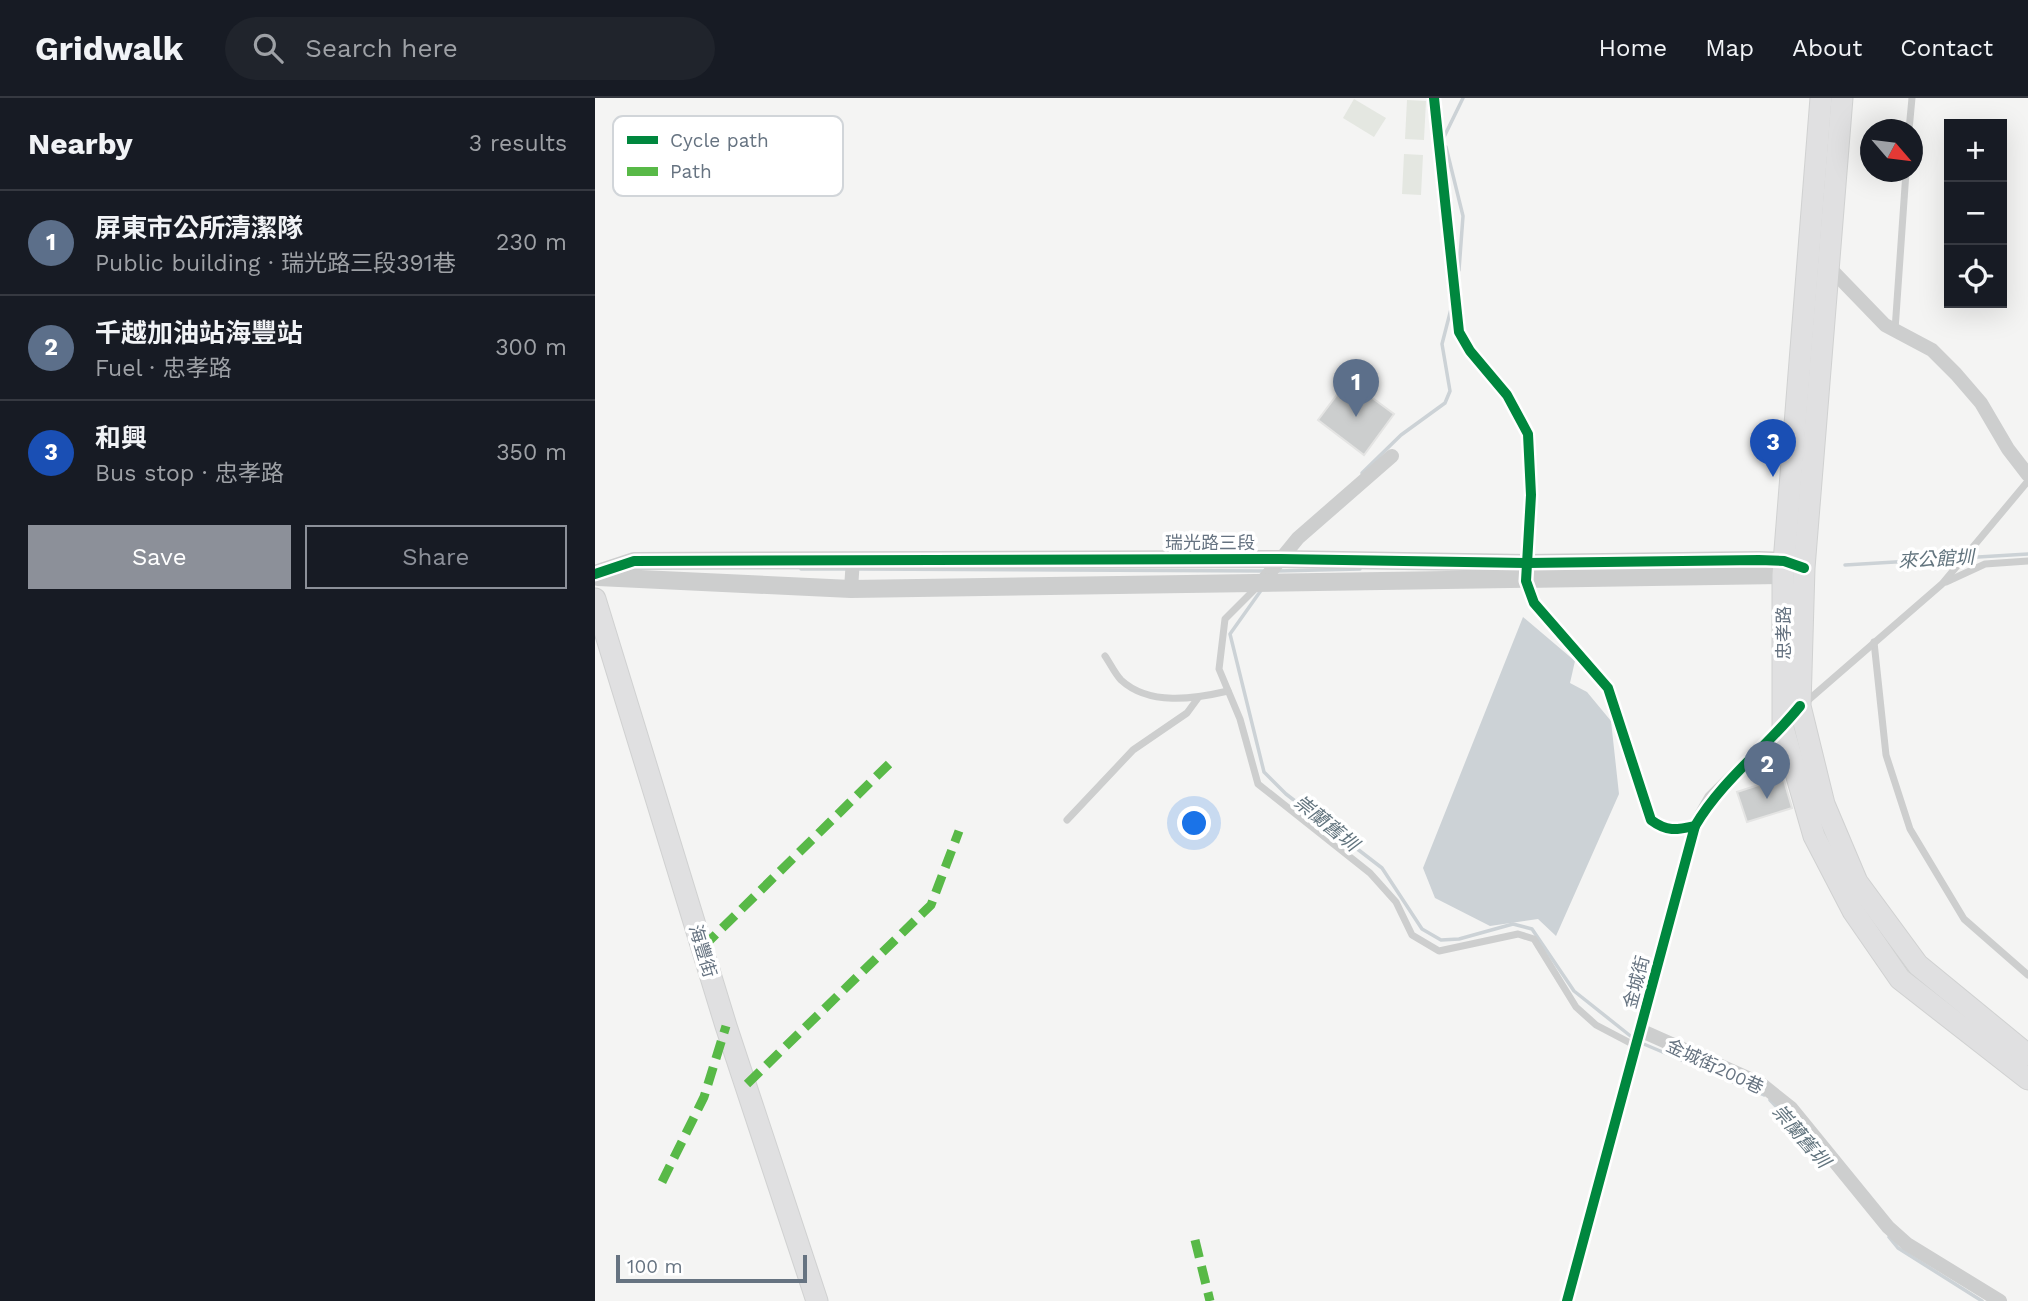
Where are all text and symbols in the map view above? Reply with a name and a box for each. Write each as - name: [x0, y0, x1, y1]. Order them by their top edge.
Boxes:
- search box: [225, 17, 715, 80]
- text: Gridwalk: [35, 29, 183, 68]
- icon: search: [249, 29, 287, 67]
- text: Search here: [305, 33, 458, 63]
- text: Home: [1599, 34, 1667, 62]
- text: Map: [1705, 34, 1754, 62]
- text: About: [1792, 34, 1862, 62]
- text: Contact: [1900, 34, 1993, 62]
- legend: [613, 116, 843, 196]
- north arrow: [1860, 119, 1923, 182]
- map controls: [1944, 119, 2007, 308]
- button: +: [1944, 119, 2007, 182]
- text: Nearby: [28, 126, 133, 161]
- text: Cycle path: [670, 129, 769, 152]
- text: 3 results: [469, 130, 567, 157]
- text: Path: [670, 160, 712, 183]
- button: −: [1944, 182, 2007, 245]
- text: 屏東市公所清潔隊: [95, 213, 303, 243]
- text: 1: [46, 229, 56, 256]
- text: 230 m: [496, 229, 567, 256]
- button: locate: [1944, 245, 2007, 308]
- text: Public building · 瑞光路三段391巷: [95, 250, 456, 277]
- text: 千越加油站海豐站: [95, 318, 303, 348]
- text: 2: [44, 334, 58, 361]
- text: 300 m: [495, 334, 567, 361]
- text: Fuel · 忠孝路: [95, 355, 232, 382]
- pin: 1: [1333, 359, 1379, 417]
- pin: 3: [1750, 419, 1796, 477]
- text: 和興: [95, 423, 147, 453]
- text: 3: [44, 439, 58, 466]
- text: 350 m: [496, 439, 567, 466]
- text: Bus stop · 忠孝路: [95, 460, 284, 487]
- button: Save: [28, 525, 291, 589]
- button: Share: [305, 525, 567, 589]
- street label: 瑞光路三段: [1165, 532, 1255, 553]
- water label: 來公館圳: [1897, 545, 1978, 572]
- street label: 忠孝路: [1773, 606, 1794, 660]
- pin: 2: [1744, 741, 1790, 799]
- water label: 崇蘭舊圳: [1289, 790, 1365, 858]
- your location: [1177, 806, 1211, 840]
- street label: 海豐街: [685, 922, 721, 980]
- street label: 金城街: [1619, 953, 1653, 1011]
- street label: 金城街200巷: [1663, 1034, 1767, 1098]
- water label: 崇蘭舊圳: [1767, 1100, 1837, 1174]
- scale bar: [616, 1252, 807, 1284]
- text: 100 m: [627, 1255, 683, 1278]

